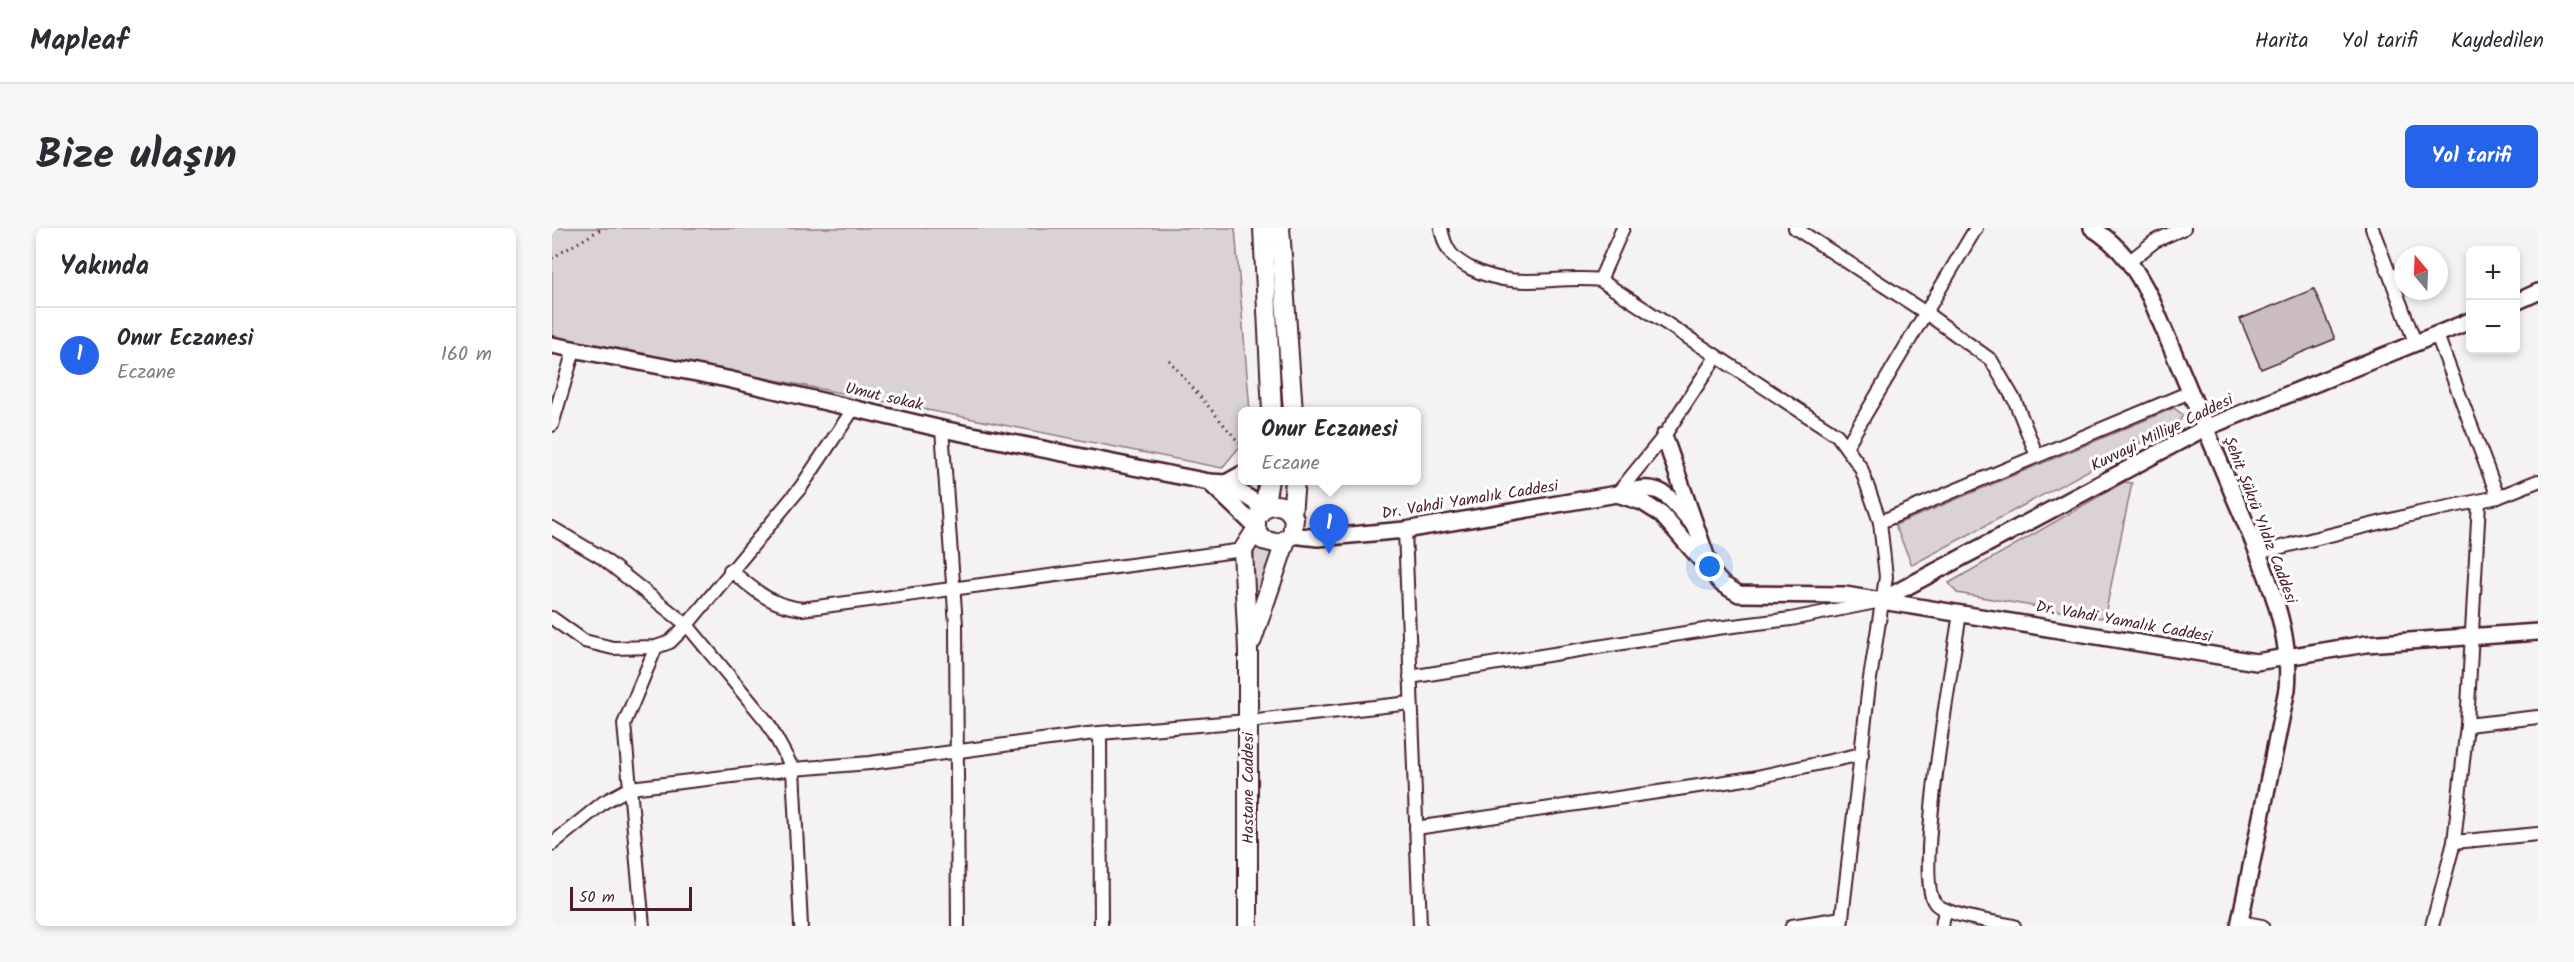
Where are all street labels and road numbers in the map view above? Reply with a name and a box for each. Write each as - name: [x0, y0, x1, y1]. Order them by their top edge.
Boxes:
- street label: Umut sokak: [843, 376, 926, 418]
- street label: Kuvvayi Milliye Caddesi: [2086, 387, 2239, 478]
- street label: Şehit Şükrü Yıldız Caddesi: [2216, 433, 2304, 609]
- street label: Dr. Vahdi Yamalık Caddesi: [1380, 474, 1561, 526]
- street label: Dr. Vahdi Yamalık Caddesi: [2034, 594, 2215, 650]
- street label: Hastane Caddesi: [1236, 731, 1261, 844]

